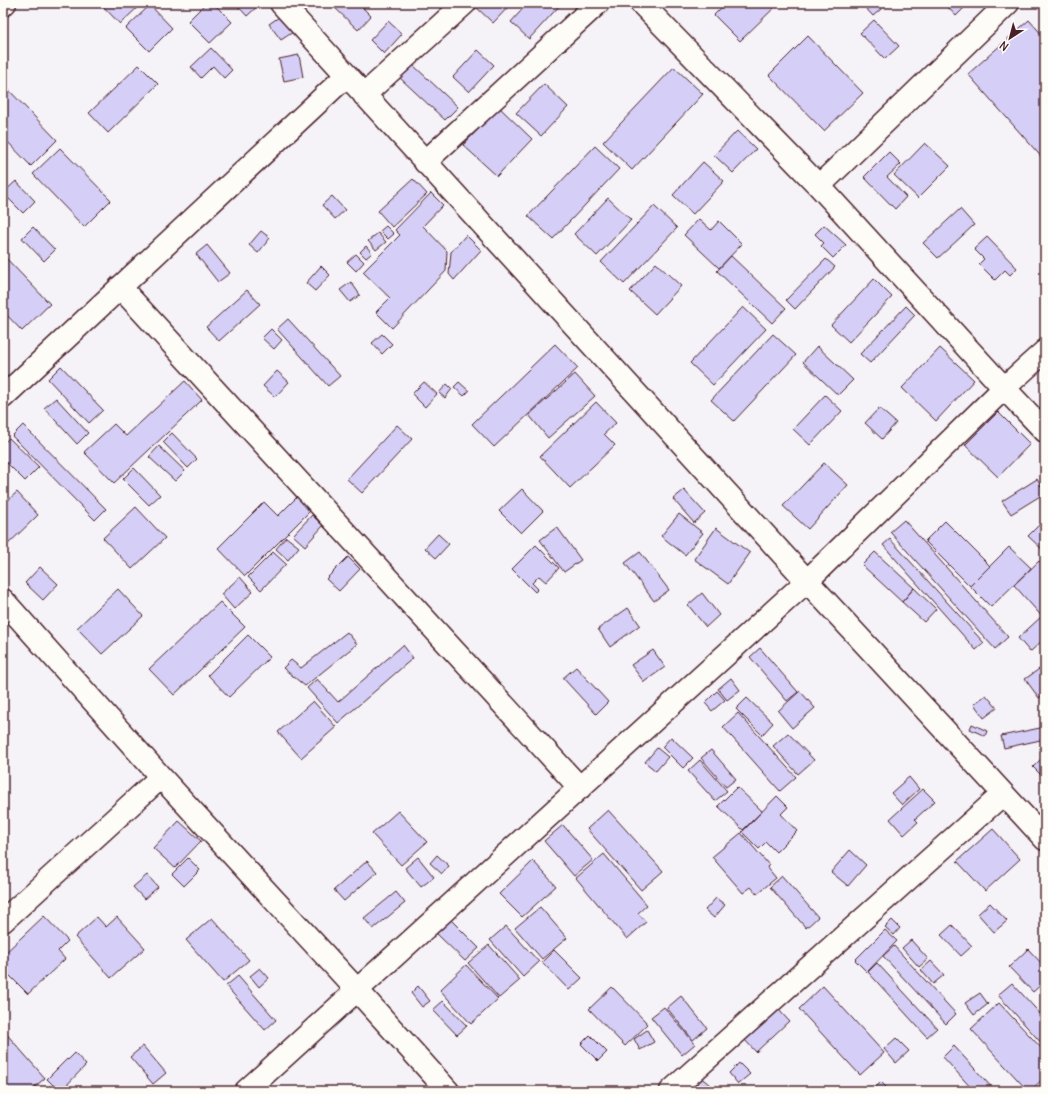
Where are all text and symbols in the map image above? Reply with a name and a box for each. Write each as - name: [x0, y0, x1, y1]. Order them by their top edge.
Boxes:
- north arrow: [990, 18, 1030, 58]
- text: N: [997, 38, 1011, 54]

